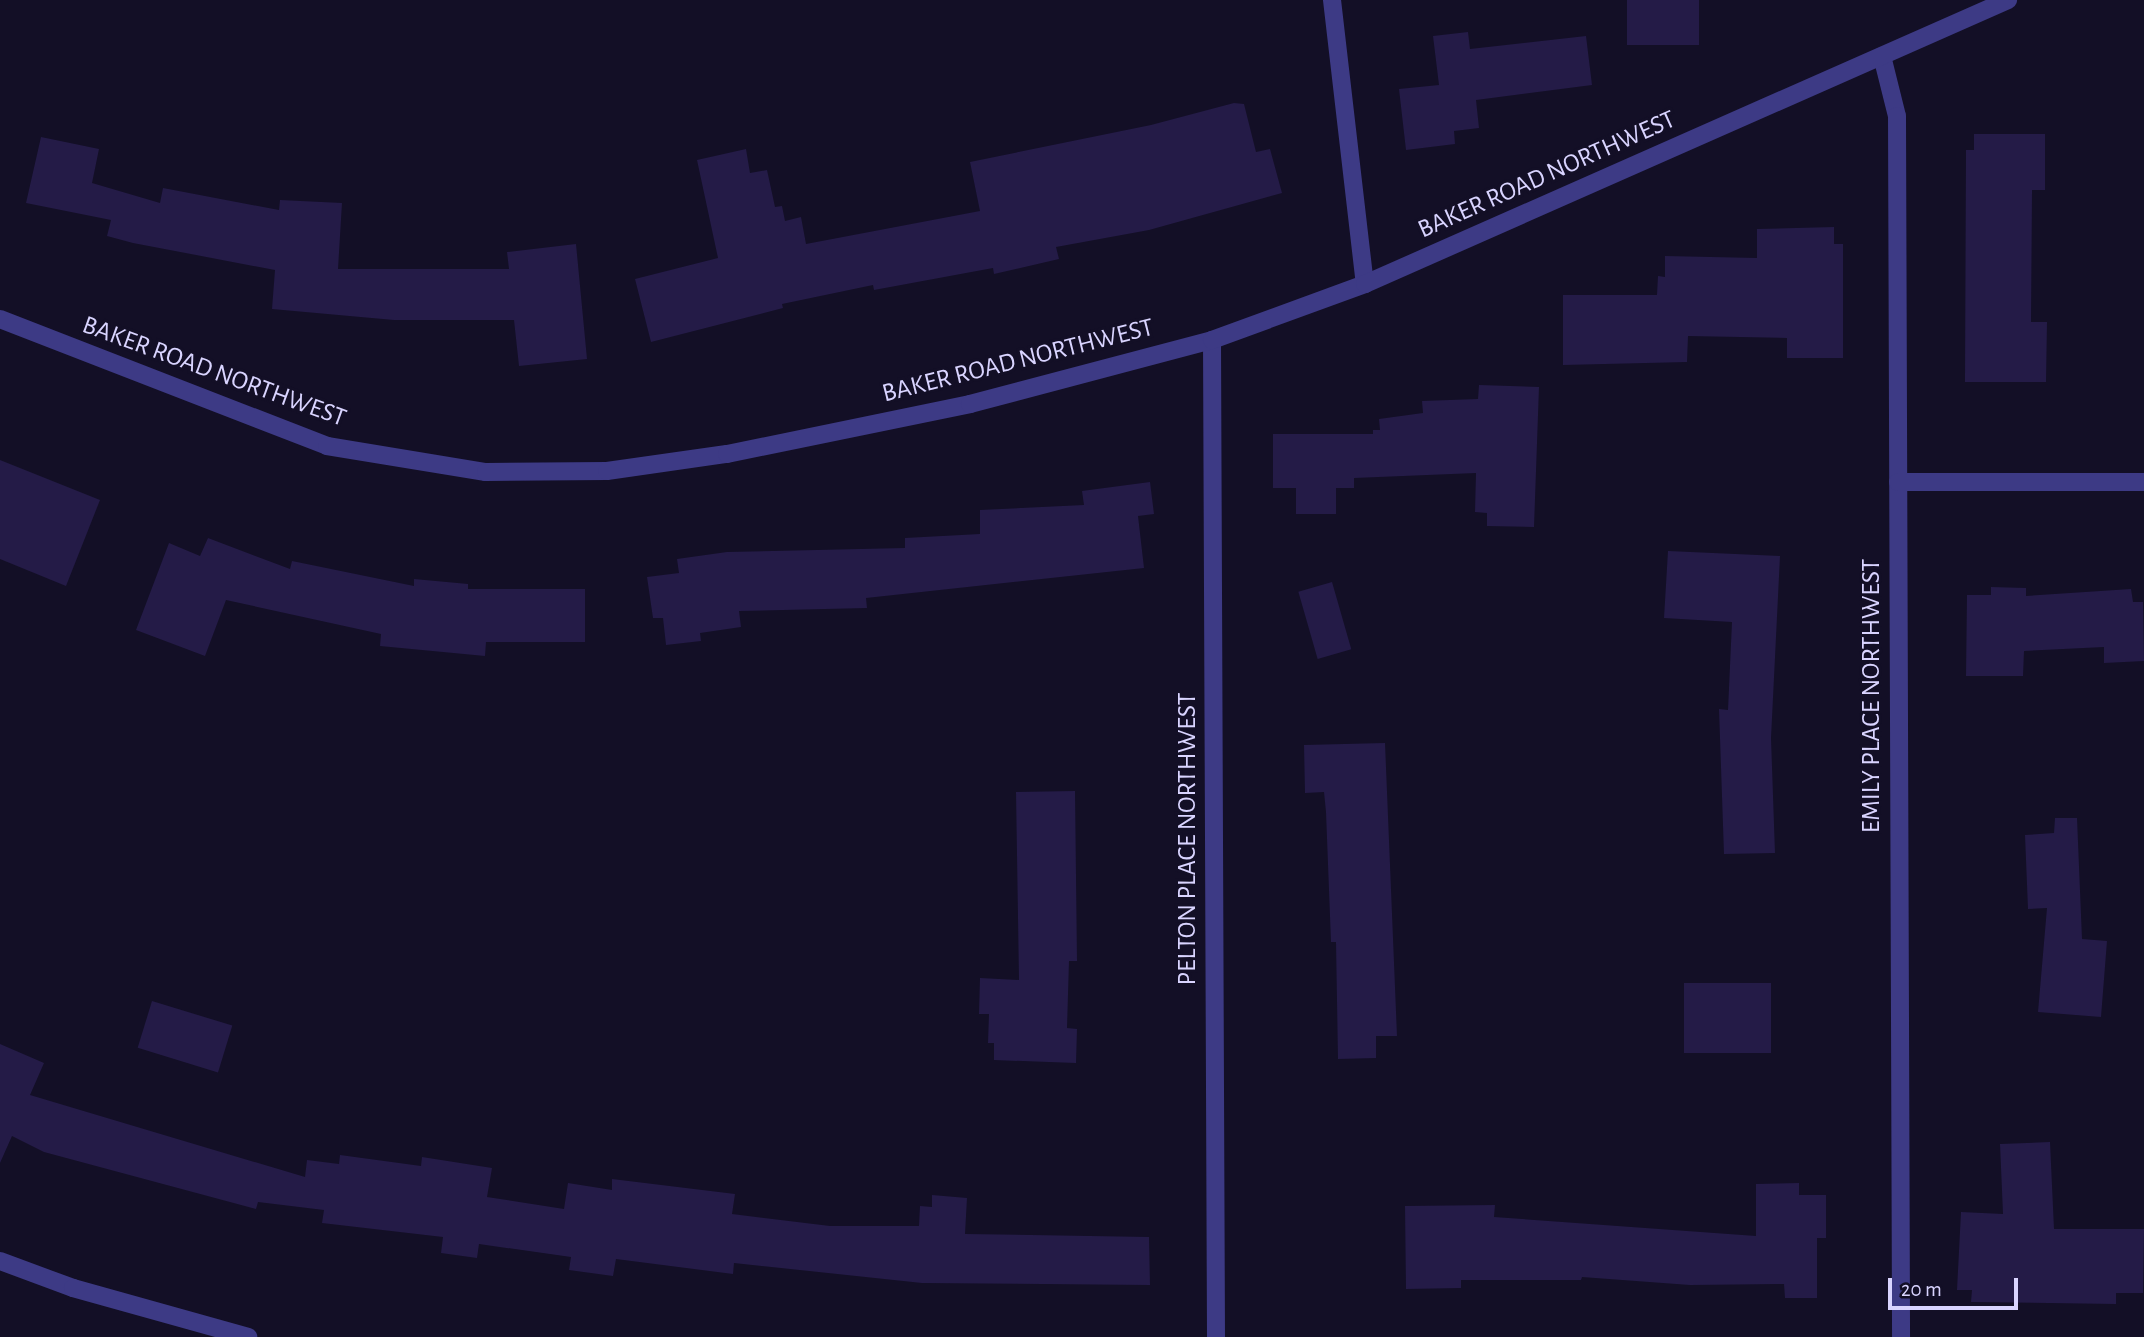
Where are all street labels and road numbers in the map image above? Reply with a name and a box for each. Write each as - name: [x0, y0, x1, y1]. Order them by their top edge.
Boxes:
- street label: BAKER ROAD NORTHWEST: [1413, 104, 1681, 246]
- street label: BAKER ROAD NORTHWEST: [78, 310, 350, 434]
- street label: BAKER ROAD NORTHWEST: [879, 312, 1157, 410]
- street label: EMILY PLACE NORTHWEST: [1856, 559, 1888, 833]
- street label: PELTON PLACE NORTHWEST: [1172, 693, 1204, 985]

